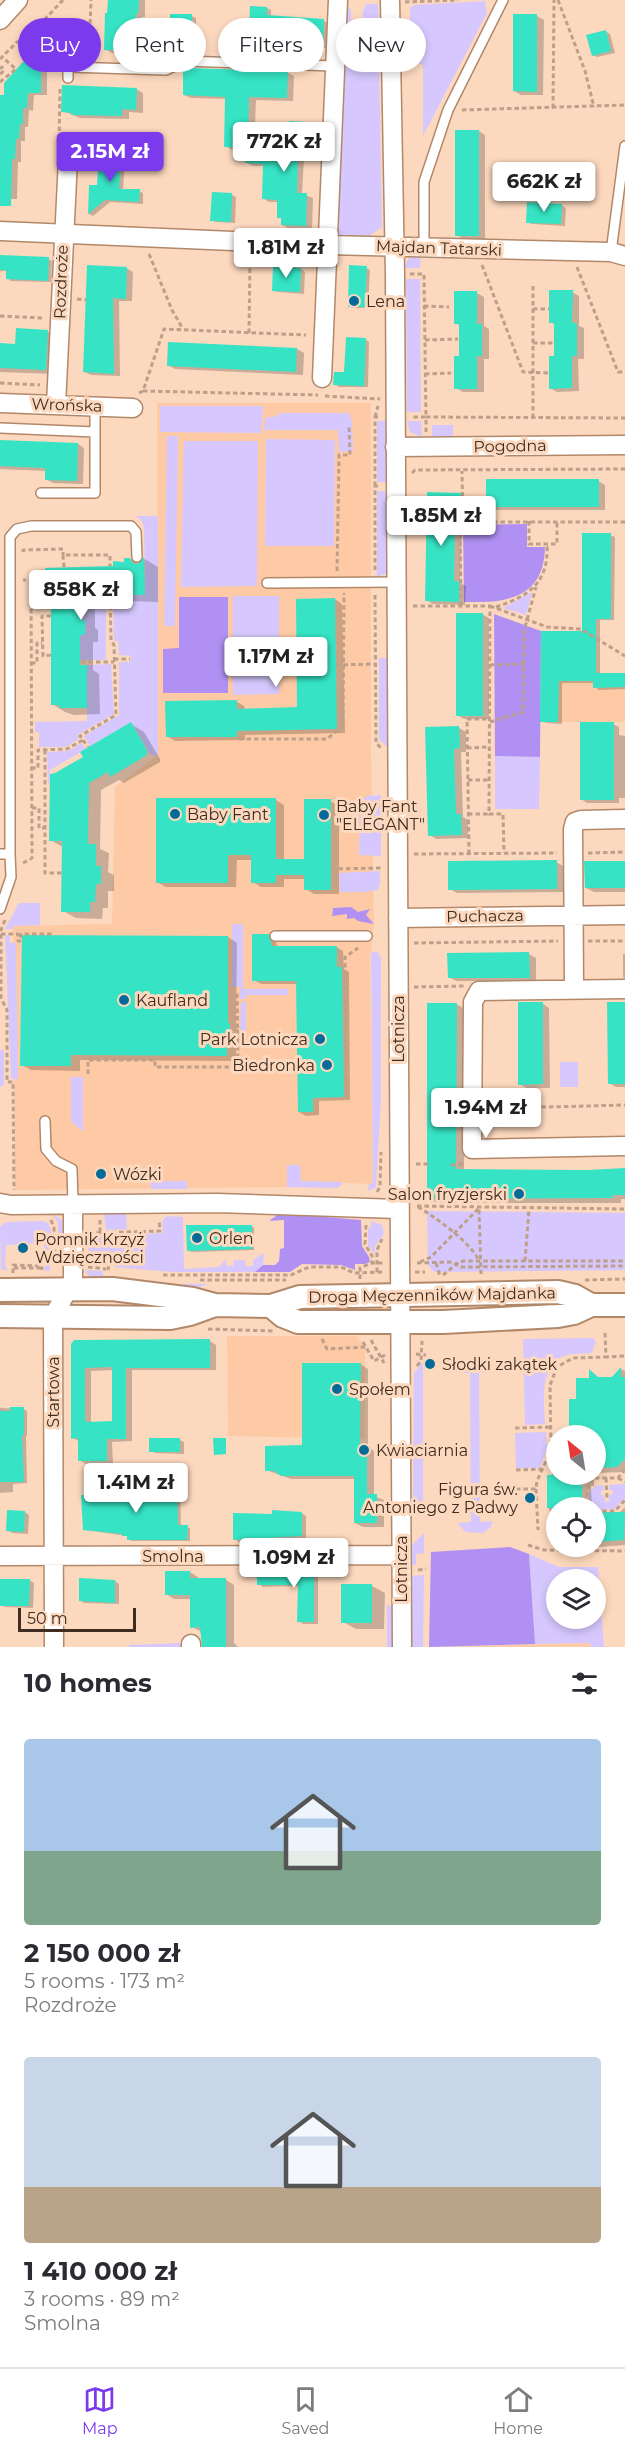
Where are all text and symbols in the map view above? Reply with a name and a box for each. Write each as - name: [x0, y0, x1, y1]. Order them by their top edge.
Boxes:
- chip: Buy: [18, 18, 101, 72]
- chip: Rent: [113, 18, 206, 72]
- chip: Filters: [218, 18, 324, 72]
- chip: New: [336, 18, 426, 72]
- pin: 772K zł: [229, 122, 339, 173]
- text: 772K zł: [247, 129, 321, 153]
- pin: 2.15M zł: [48, 132, 172, 183]
- text: 2.15M zł: [71, 139, 149, 163]
- pin: 662K zł: [489, 162, 599, 213]
- text: 662K zł: [506, 169, 582, 193]
- pin: 1.81M zł: [224, 228, 348, 279]
- text: 1.81M zł: [248, 235, 324, 259]
- street label: Majdan Tatarski: [376, 236, 502, 260]
- street label: Rozdroże: [50, 245, 72, 319]
- place label: Lena: [366, 292, 405, 311]
- marker: Lena: [347, 294, 361, 308]
- street label: Wrońska: [31, 394, 103, 416]
- street label: Pogodna: [473, 436, 547, 456]
- pin: 1.85M zł: [379, 496, 503, 547]
- text: 1.85M zł: [401, 503, 481, 527]
- pin: 858K zł: [26, 570, 136, 621]
- text: 858K zł: [43, 577, 119, 601]
- pin: 1.17M zł: [214, 637, 338, 688]
- text: 1.17M zł: [238, 644, 314, 668]
- place label: Baby Fant "ELEGANT": [336, 797, 425, 834]
- place label: Baby Fant: [187, 805, 269, 824]
- marker: Baby Fant: [168, 807, 182, 821]
- marker: Baby Fant "ELEGANT": [317, 808, 331, 822]
- street label: Puchacza: [446, 906, 524, 926]
- place label: Kaufland: [136, 991, 208, 1010]
- marker: Kaufland: [117, 993, 131, 1007]
- street label: Lotnicza: [389, 995, 408, 1063]
- place label: Park Lotnicza: [200, 1030, 308, 1049]
- marker: Park Lotnicza: [313, 1032, 327, 1046]
- place label: Biedronka: [232, 1056, 315, 1075]
- marker: Biedronka: [320, 1058, 334, 1072]
- pin: 1.94M zł: [424, 1088, 548, 1139]
- text: 1.94M zł: [445, 1095, 527, 1119]
- place label: Wózki: [113, 1165, 162, 1184]
- marker: Wózki: [94, 1167, 108, 1181]
- place label: Salon fryzjerski: [388, 1185, 507, 1204]
- marker: Salon fryzjerski: [512, 1187, 526, 1201]
- place label: Orlen: [209, 1229, 254, 1248]
- place label: Pomnik Krzyż Wdzięczności: [35, 1230, 144, 1267]
- marker: Orlen: [190, 1231, 204, 1245]
- marker: Pomnik Krzyż Wdzięczności: [16, 1241, 30, 1255]
- street label: Droga Męczenników Majdanka: [308, 1283, 556, 1307]
- place label: Słodki zakątek: [442, 1355, 558, 1374]
- street label: Startowa: [44, 1356, 63, 1428]
- marker: Słodki zakątek: [423, 1357, 437, 1371]
- place label: Społem: [349, 1380, 411, 1399]
- marker: Społem: [330, 1382, 344, 1396]
- north arrow: [546, 1425, 606, 1485]
- map controls: [546, 1425, 606, 1629]
- place label: Kwiaciarnia: [376, 1441, 468, 1460]
- marker: Kwiaciarnia: [357, 1443, 371, 1457]
- pin: 1.41M zł: [74, 1463, 198, 1514]
- text: 1.41M zł: [98, 1470, 174, 1494]
- place label: Figura św. Antoniego z Padwy: [363, 1480, 518, 1517]
- marker: Figura św. Antoniego z Padwy: [523, 1491, 537, 1505]
- button: locate: [546, 1497, 606, 1557]
- street label: Lotnicza: [392, 1535, 411, 1603]
- pin: 1.09M zł: [232, 1538, 356, 1589]
- text: 1.09M zł: [253, 1545, 335, 1569]
- street label: Smolna: [142, 1547, 204, 1566]
- button: layers: [546, 1569, 606, 1629]
- scale bar: [18, 1605, 136, 1632]
- text: 50 m: [27, 1609, 68, 1628]
- text: 10 homes: [24, 1667, 152, 1699]
- icon: filters: [568, 1667, 601, 1700]
- icon: home: [259, 1778, 367, 1886]
- text: 2 150 000 zł: [24, 1937, 180, 1969]
- text: 5 rooms · 173 m²: [24, 1969, 185, 1993]
- text: Rozdroże: [24, 1993, 117, 2017]
- icon: home: [259, 2096, 367, 2204]
- text: 1 410 000 zł: [24, 2255, 177, 2287]
- text: 3 rooms · 89 m²: [24, 2287, 180, 2311]
- text: Smolna: [24, 2311, 101, 2335]
- tab: Map: [82, 2383, 118, 2438]
- tab: Saved: [281, 2383, 329, 2438]
- tab: Home: [493, 2383, 543, 2438]

